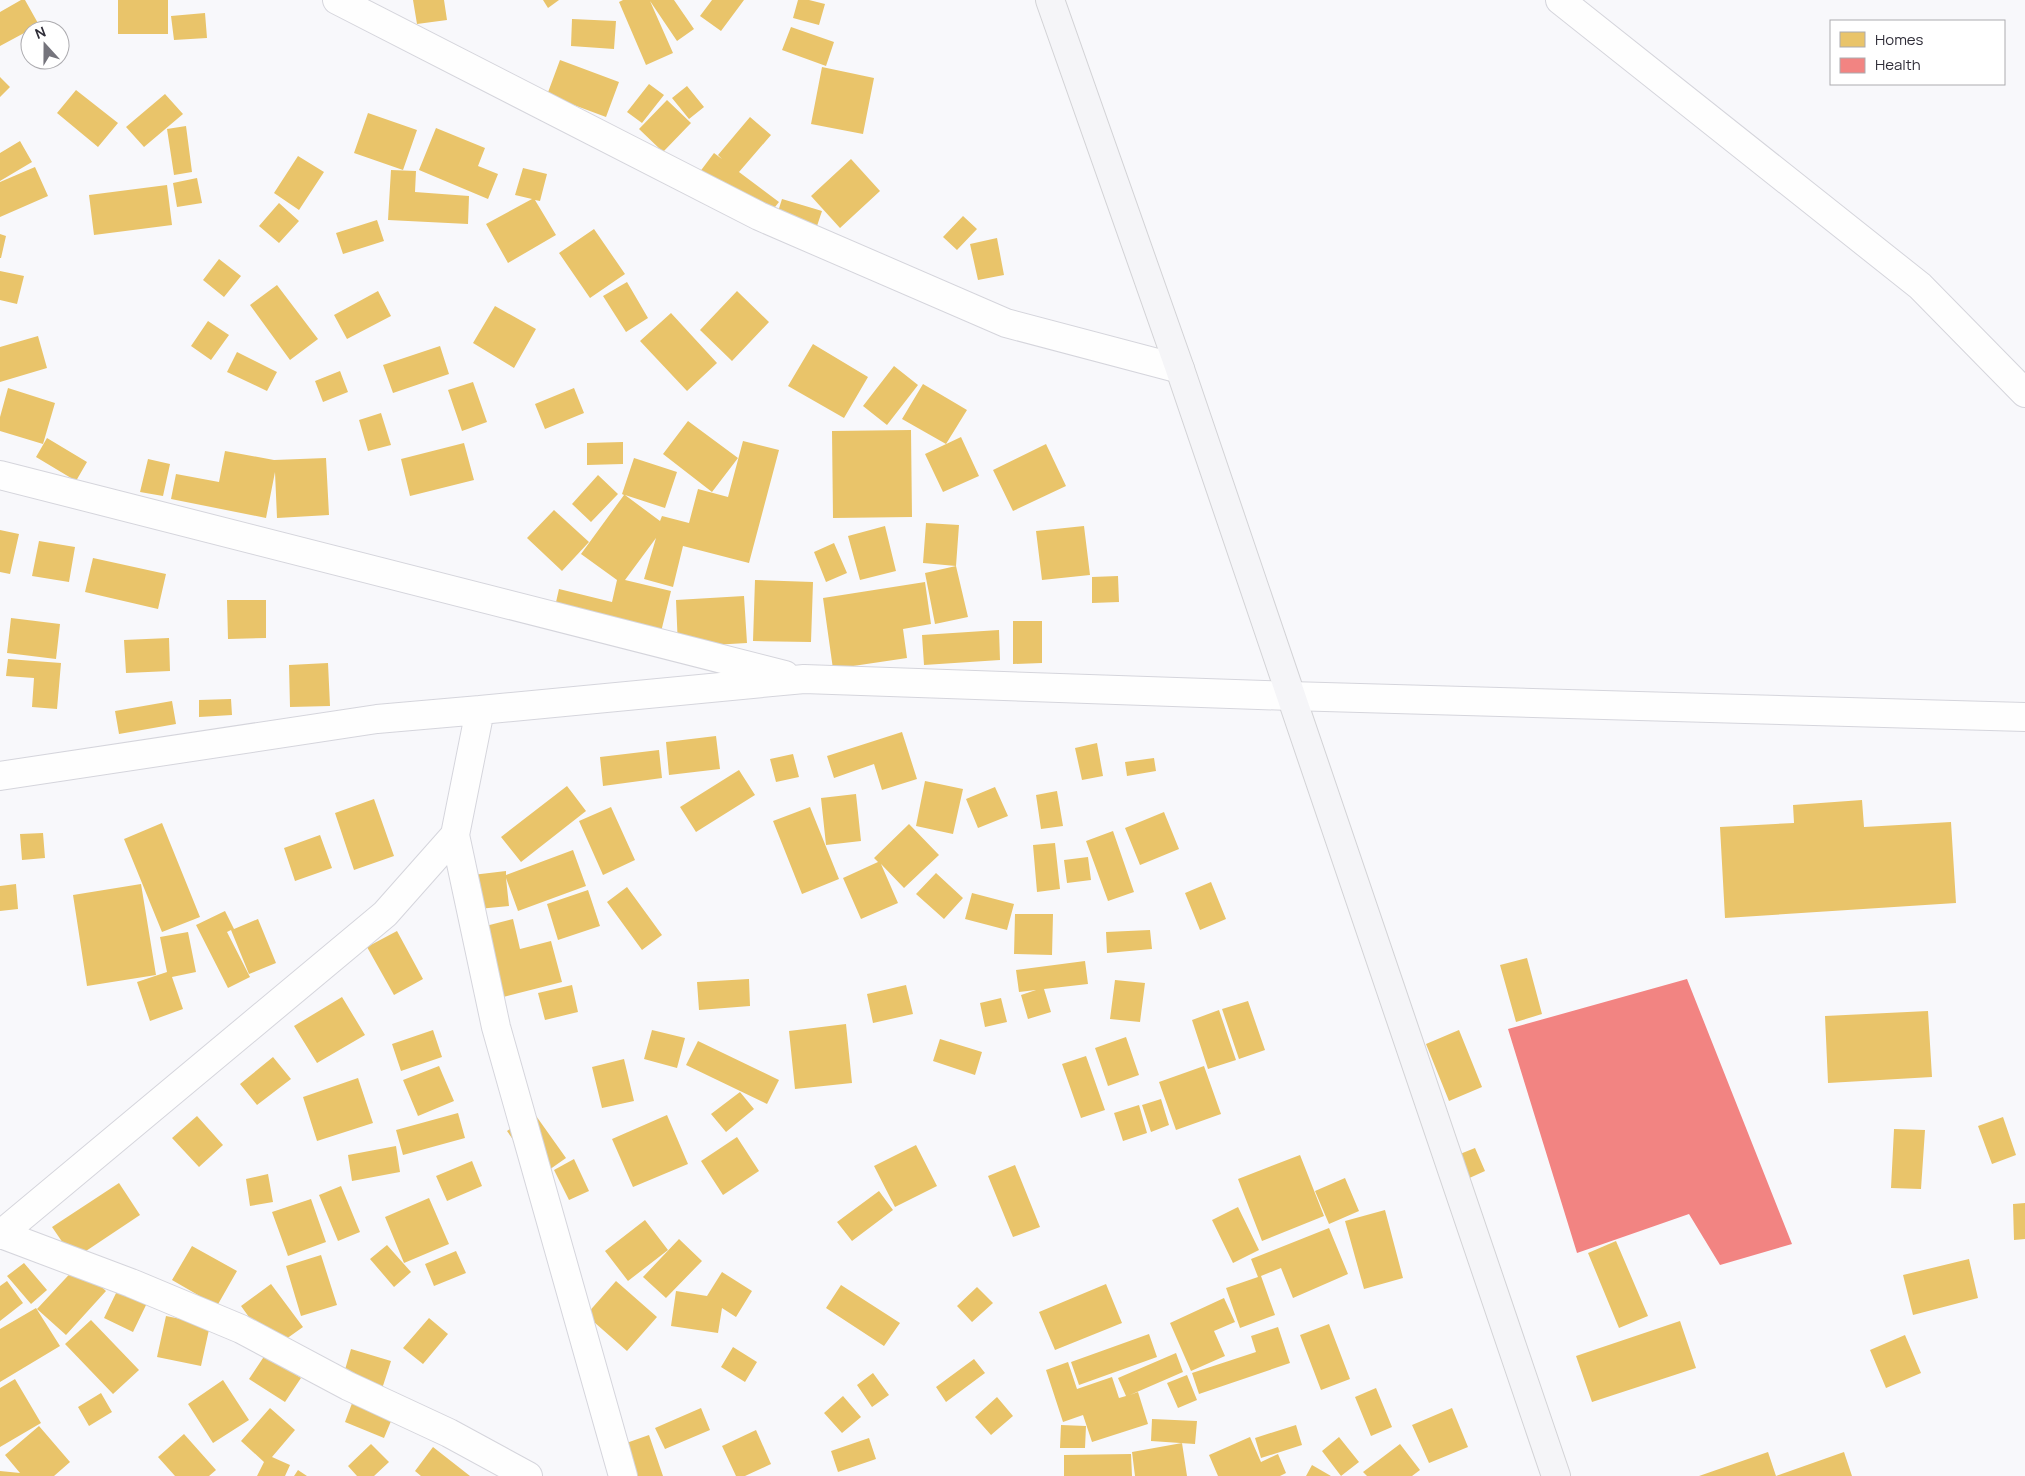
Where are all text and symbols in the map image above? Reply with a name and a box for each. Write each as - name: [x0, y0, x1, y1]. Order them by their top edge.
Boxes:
- north arrow: [20, 20, 70, 70]
- legend: [1830, 20, 2005, 85]
- text: N: [32, 22, 48, 43]
- text: Homes: [1875, 29, 1924, 50]
- text: Health: [1875, 54, 1921, 75]

